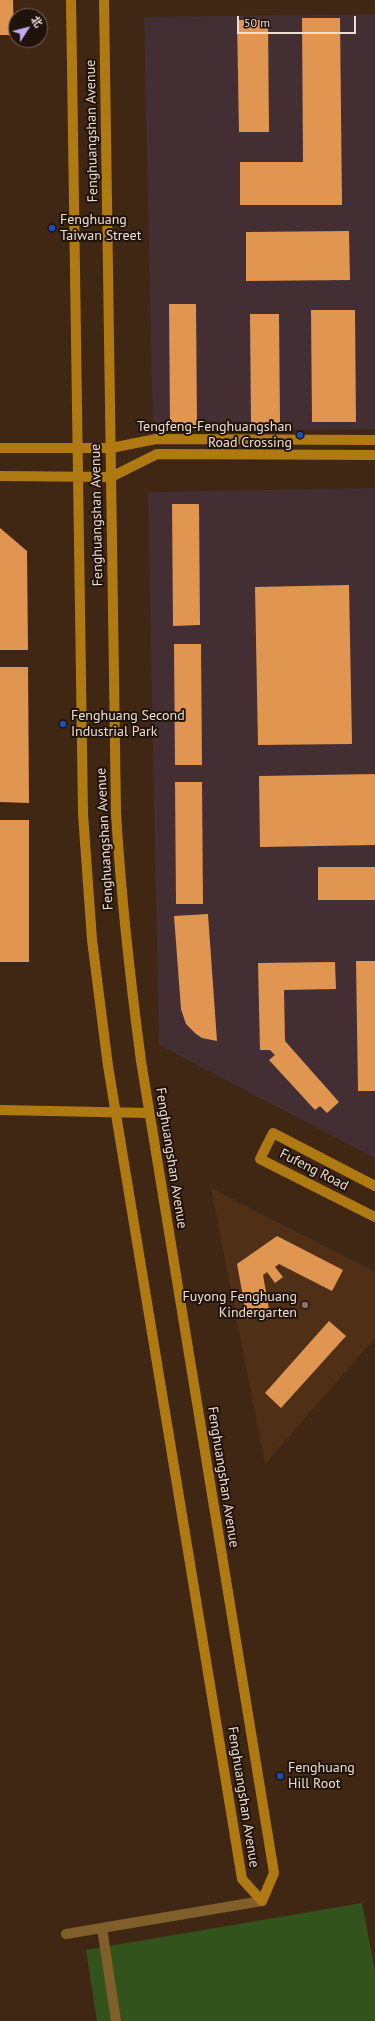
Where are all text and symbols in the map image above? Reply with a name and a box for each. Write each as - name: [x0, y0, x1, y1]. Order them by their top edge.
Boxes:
- north arrow: [8, 8, 48, 48]
- scale bar: [239, 8, 358, 34]
- text: 北: [28, 13, 46, 30]
- text: 50 m: [244, 15, 270, 30]
- street label: Fenghuangshan Avenue: [82, 60, 102, 202]
- place label: Fenghuang Taiwan Street: [60, 212, 141, 244]
- marker: Fenghuang Taiwan Street: [47, 223, 57, 233]
- place label: Tengfeng-Fenghuangshan Road Crossing: [137, 419, 292, 452]
- marker: Tengfeng-Fenghuangshan Road Crossing: [295, 430, 305, 440]
- street label: Fenghuangshan Avenue: [87, 444, 107, 586]
- place label: Fenghuang Second Industrial Park: [71, 708, 185, 740]
- marker: Fenghuang Second Industrial Park: [58, 719, 68, 729]
- street label: Fenghuangshan Avenue: [93, 767, 117, 911]
- street label: Fenghuangshan Avenue: [152, 1086, 190, 1230]
- street label: Fufeng Road: [277, 1146, 351, 1194]
- place label: Fuyong Fenghuang Kindergarten: [183, 1289, 297, 1322]
- marker: Fuyong Fenghuang Kindergarten: [300, 1300, 310, 1310]
- street label: Fenghuangshan Avenue: [204, 1405, 242, 1549]
- street label: Fenghuangshan Avenue: [224, 1725, 262, 1869]
- place label: Fenghuang Hill Root: [288, 1760, 355, 1792]
- marker: Fenghuang Hill Root: [275, 1771, 285, 1781]

